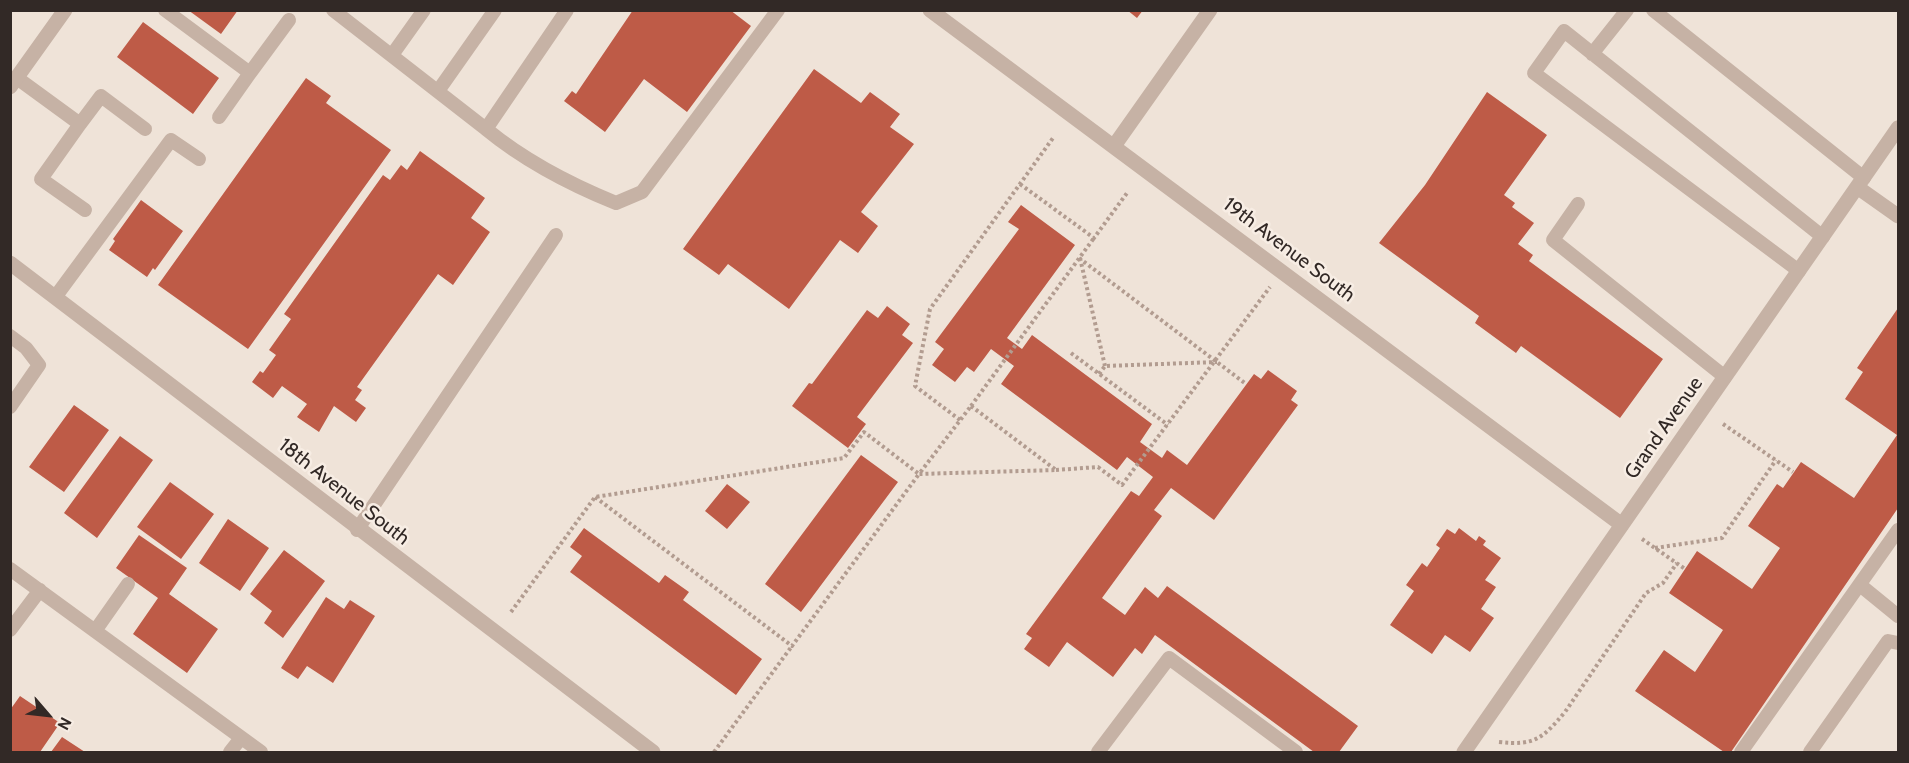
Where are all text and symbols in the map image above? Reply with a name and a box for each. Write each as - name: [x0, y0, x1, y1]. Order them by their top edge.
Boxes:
- street label: 19th Avenue South: [1218, 193, 1360, 307]
- street label: Grand Avenue: [1620, 372, 1708, 484]
- street label: 18th Avenue South: [274, 433, 414, 551]
- north arrow: [18, 685, 78, 745]
- text: N: [53, 714, 75, 733]

